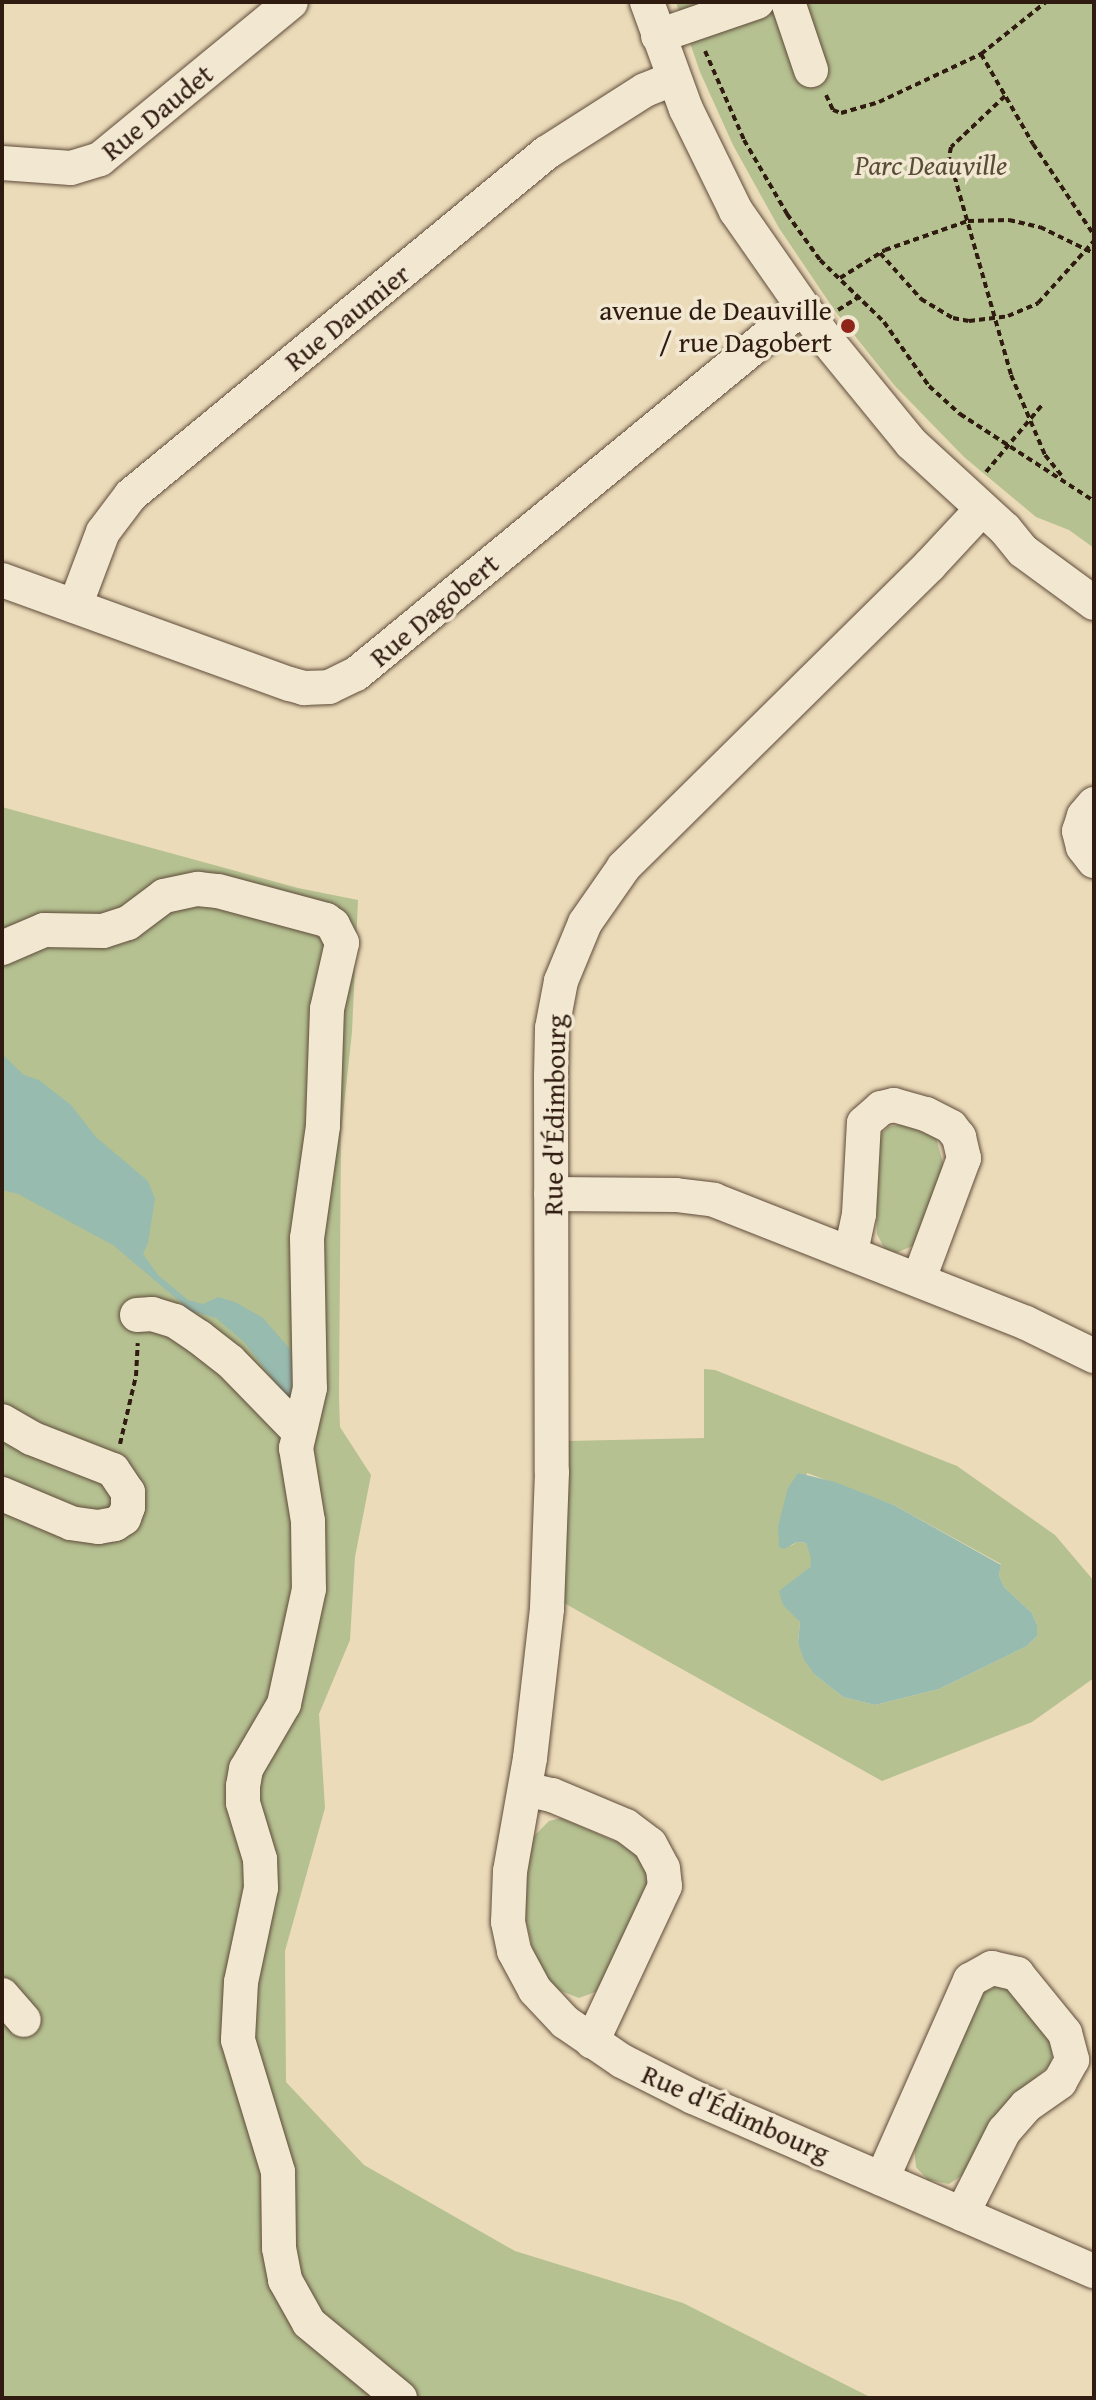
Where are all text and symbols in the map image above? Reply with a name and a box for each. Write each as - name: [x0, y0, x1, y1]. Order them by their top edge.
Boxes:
- street label: Rue Daudet: [94, 57, 220, 167]
- park label: Parc Deauville: [855, 148, 1007, 182]
- street label: Rue Daumier: [278, 256, 416, 378]
- place label: avenue de Deauville / rue Dagobert: [599, 293, 832, 359]
- marker: avenue de Deauville / rue Dagobert: [839, 317, 857, 335]
- street label: Rue Dagobert: [363, 546, 505, 674]
- street label: Rue d'Édimbourg: [535, 1014, 573, 1216]
- street label: Rue d'Édimbourg: [637, 2057, 835, 2169]

